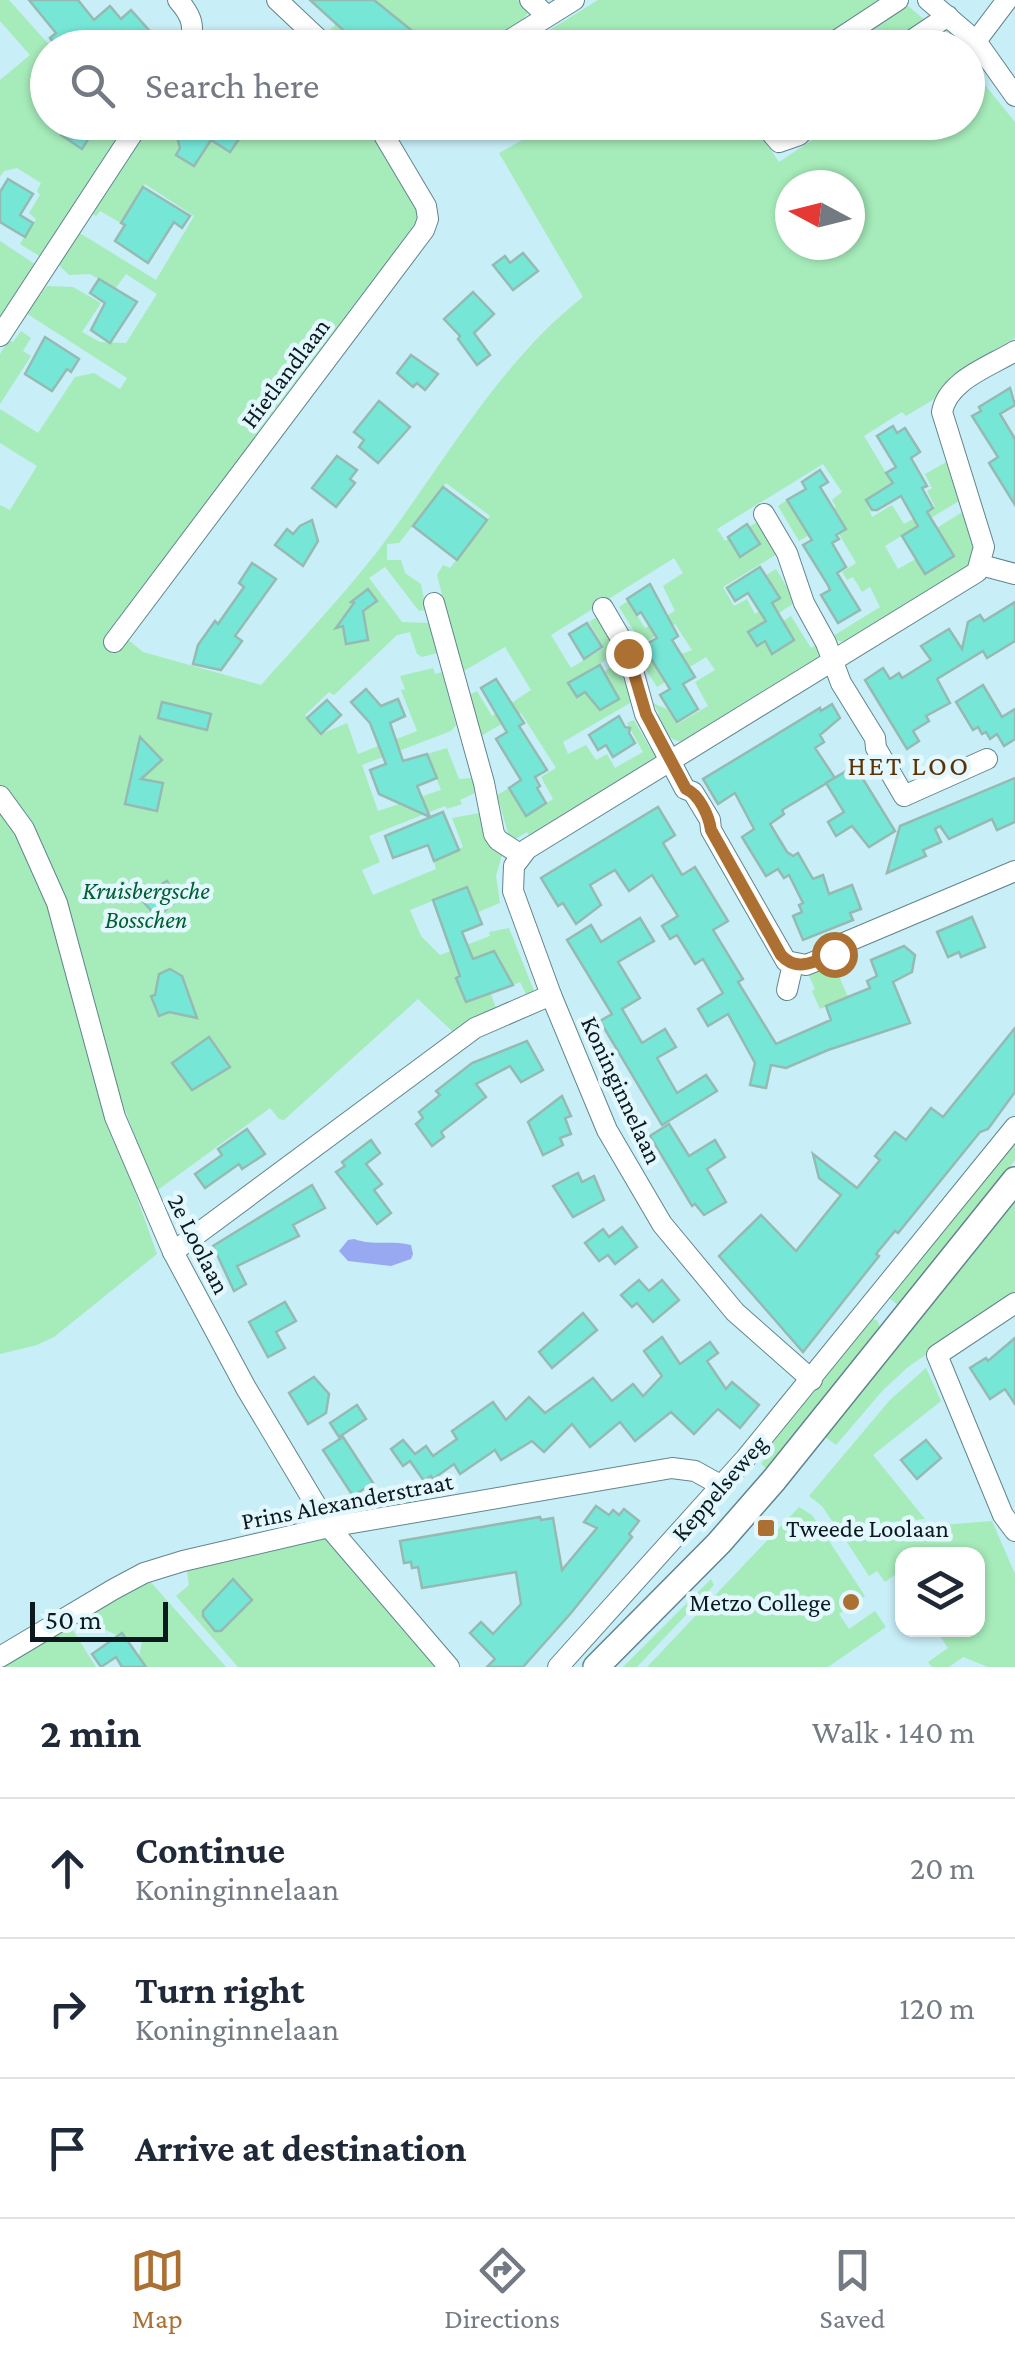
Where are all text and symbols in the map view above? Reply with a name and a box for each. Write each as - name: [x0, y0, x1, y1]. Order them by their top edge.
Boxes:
- search box: [30, 30, 985, 140]
- icon: search: [65, 58, 120, 113]
- text: Search here: [145, 64, 319, 106]
- north arrow: [775, 170, 865, 260]
- street label: Hietlandlaan: [235, 313, 335, 433]
- route end: [606, 631, 652, 677]
- district label: HET LOO: [848, 750, 970, 781]
- park label: Kruisbergsche Bosschen: [82, 877, 210, 933]
- route start: [812, 932, 858, 978]
- street label: Koninginnelaan: [575, 1012, 668, 1168]
- street label: 2e Loolaan: [162, 1190, 236, 1298]
- street label: Keppelseweg: [666, 1430, 773, 1547]
- street label: Prins Alexanderstraat: [239, 1467, 456, 1535]
- place label: Tweede Loolaan: [786, 1515, 949, 1542]
- marker: Tweede Loolaan: [755, 1517, 777, 1539]
- map controls: [895, 1547, 985, 1637]
- button: layers: [895, 1547, 985, 1637]
- place label: Metzo College: [689, 1589, 831, 1617]
- marker: Metzo College: [840, 1591, 862, 1613]
- scale bar: [30, 1597, 168, 1642]
- text: 50 m: [45, 1604, 102, 1635]
- text: 2 min: [40, 1709, 141, 1756]
- text: Walk · 140 m: [812, 1714, 975, 1750]
- text: Continue: [135, 1829, 285, 1871]
- icon: ahead: [40, 1841, 95, 1896]
- text: 20 m: [910, 1850, 975, 1886]
- text: Koninginnelaan: [135, 1871, 339, 1907]
- text: Turn right: [135, 1969, 304, 2011]
- icon: right: [40, 1981, 95, 2036]
- text: 120 m: [899, 1990, 975, 2026]
- text: Koninginnelaan: [135, 2011, 339, 2047]
- icon: arrive: [40, 2121, 95, 2176]
- text: Arrive at destination: [135, 2127, 467, 2169]
- tab: Map: [130, 2243, 185, 2334]
- tab: Directions: [444, 2243, 560, 2334]
- tab: Saved: [820, 2243, 885, 2334]

